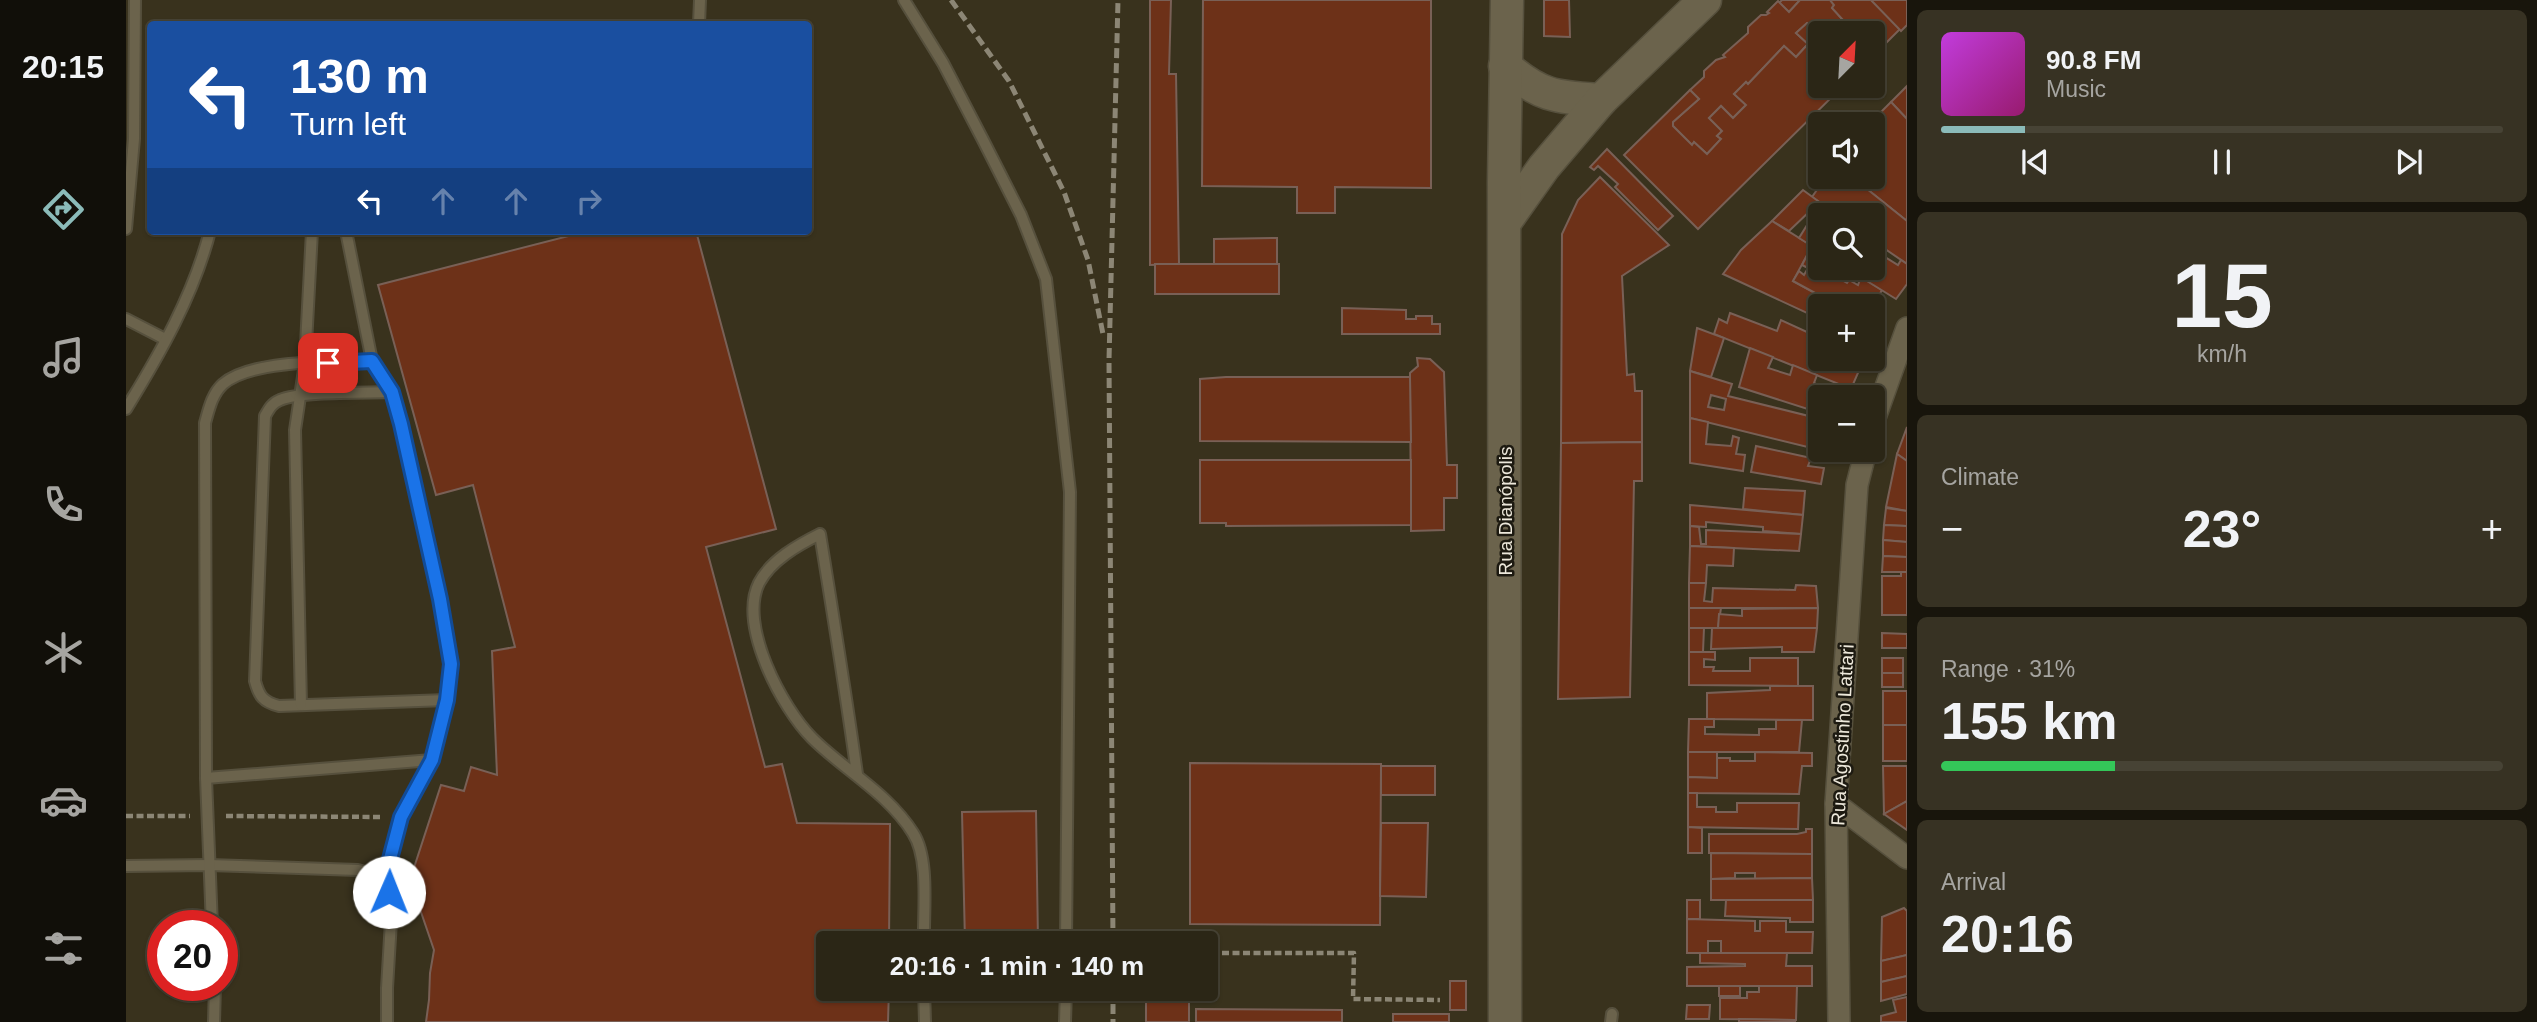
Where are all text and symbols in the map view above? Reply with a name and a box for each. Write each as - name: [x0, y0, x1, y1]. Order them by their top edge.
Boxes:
- north arrow: [1808, 21, 1885, 98]
- map controls: [1808, 21, 1885, 462]
- text: 90.8 FM: [2046, 45, 2141, 75]
- text: 20:15: [22, 49, 104, 85]
- icon: left: [175, 49, 266, 140]
- text: 130 m: [290, 49, 429, 103]
- text: Music: [2046, 76, 2106, 102]
- text: Turn left: [290, 106, 406, 142]
- button: sound: [1808, 112, 1885, 189]
- icon: previous: [2016, 143, 2054, 181]
- icon: pause: [2203, 143, 2241, 181]
- icon: next: [2390, 143, 2428, 181]
- icon: left: [351, 182, 389, 220]
- icon: ahead: [424, 182, 462, 220]
- icon: ahead: [497, 182, 535, 220]
- icon: right: [570, 182, 608, 220]
- icon: directions: [39, 185, 88, 234]
- button: search: [1808, 203, 1885, 280]
- text: 15: [2171, 245, 2273, 346]
- button: +: [1808, 294, 1885, 371]
- icon: music: [39, 333, 88, 382]
- pin: [298, 333, 358, 393]
- text: km/h: [2197, 341, 2247, 367]
- icon: arrive: [309, 344, 347, 382]
- button: −: [1808, 385, 1885, 462]
- street label: Rua Dianópolis: [1495, 447, 1516, 575]
- text: Climate: [1941, 464, 2019, 490]
- icon: phone: [39, 480, 88, 529]
- text: 23°: [2183, 500, 2261, 558]
- text: −: [1941, 508, 1963, 550]
- text: +: [2481, 508, 2503, 550]
- icon: climate: [39, 628, 88, 677]
- street label: Rua Agostinho Lattari: [1827, 644, 1858, 826]
- text: Range · 31%: [1941, 656, 2075, 682]
- text: 155 km: [1941, 692, 2117, 750]
- icon: car: [39, 776, 88, 825]
- position arrow: [352, 855, 426, 929]
- text: Arrival: [1941, 869, 2006, 895]
- text: 20:16: [1941, 905, 2074, 963]
- speed limit sign: 20: [147, 910, 238, 1001]
- icon: filters: [39, 924, 88, 973]
- text: 20:16 · 1 min · 140 m: [890, 951, 1144, 981]

